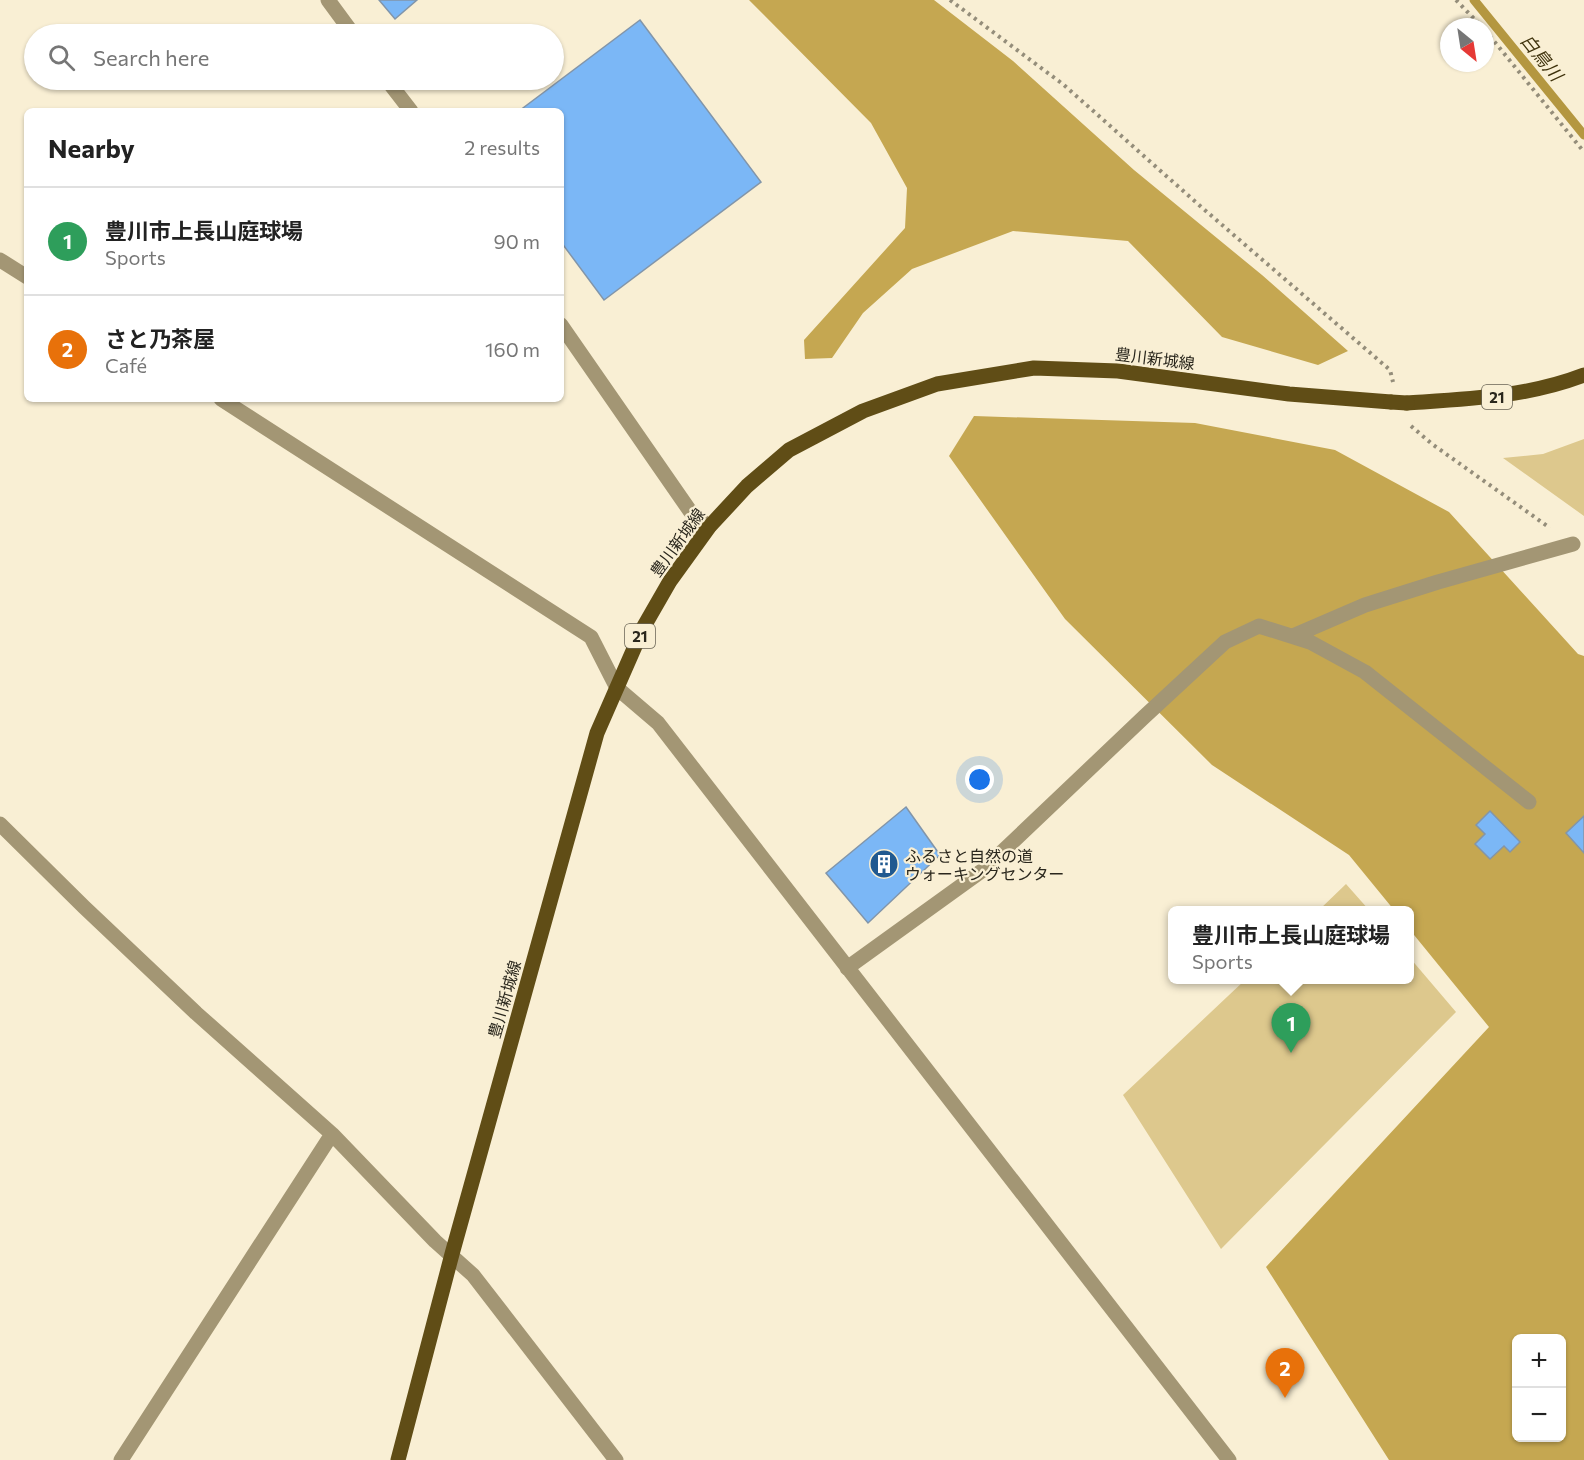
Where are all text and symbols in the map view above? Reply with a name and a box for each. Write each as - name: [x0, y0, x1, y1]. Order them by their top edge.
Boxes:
- north arrow: [1440, 18, 1494, 72]
- search box: [24, 24, 564, 90]
- water label: 白鳥川: [1516, 29, 1569, 86]
- icon: search: [45, 41, 78, 74]
- text: Search here: [93, 44, 209, 71]
- text: Nearby: [48, 132, 135, 163]
- text: 2 results: [464, 135, 540, 159]
- text: 豊川市上長山庭球場: [105, 217, 303, 244]
- text: 1: [63, 229, 72, 253]
- text: 90 m: [494, 229, 540, 253]
- text: Sports: [105, 245, 166, 269]
- text: さと乃茶屋: [105, 325, 215, 352]
- text: 2: [62, 337, 73, 361]
- text: 160 m: [485, 337, 540, 361]
- street label: 豊川新城線: [1114, 344, 1196, 372]
- text: Café: [105, 353, 147, 377]
- road number: 21: [1482, 385, 1512, 409]
- street label: 豊川新城線: [646, 504, 708, 580]
- road number: 21: [625, 624, 655, 648]
- your location: [965, 765, 994, 794]
- place label: ふるさと自然の道 ウォーキングセンター: [905, 846, 1065, 883]
- building icon: ふるさと自然の道 ウォーキングセンター: [868, 848, 900, 880]
- popup: [1168, 906, 1414, 984]
- text: 豊川市上長山庭球場: [1192, 921, 1390, 948]
- text: Sports: [1192, 949, 1253, 973]
- street label: 豊川新城線: [484, 958, 524, 1040]
- pin: 1: [1272, 1004, 1310, 1053]
- map controls: [1512, 1334, 1566, 1442]
- button: +: [1512, 1334, 1566, 1388]
- pin: 2: [1266, 1348, 1304, 1398]
- button: −: [1512, 1388, 1566, 1442]

